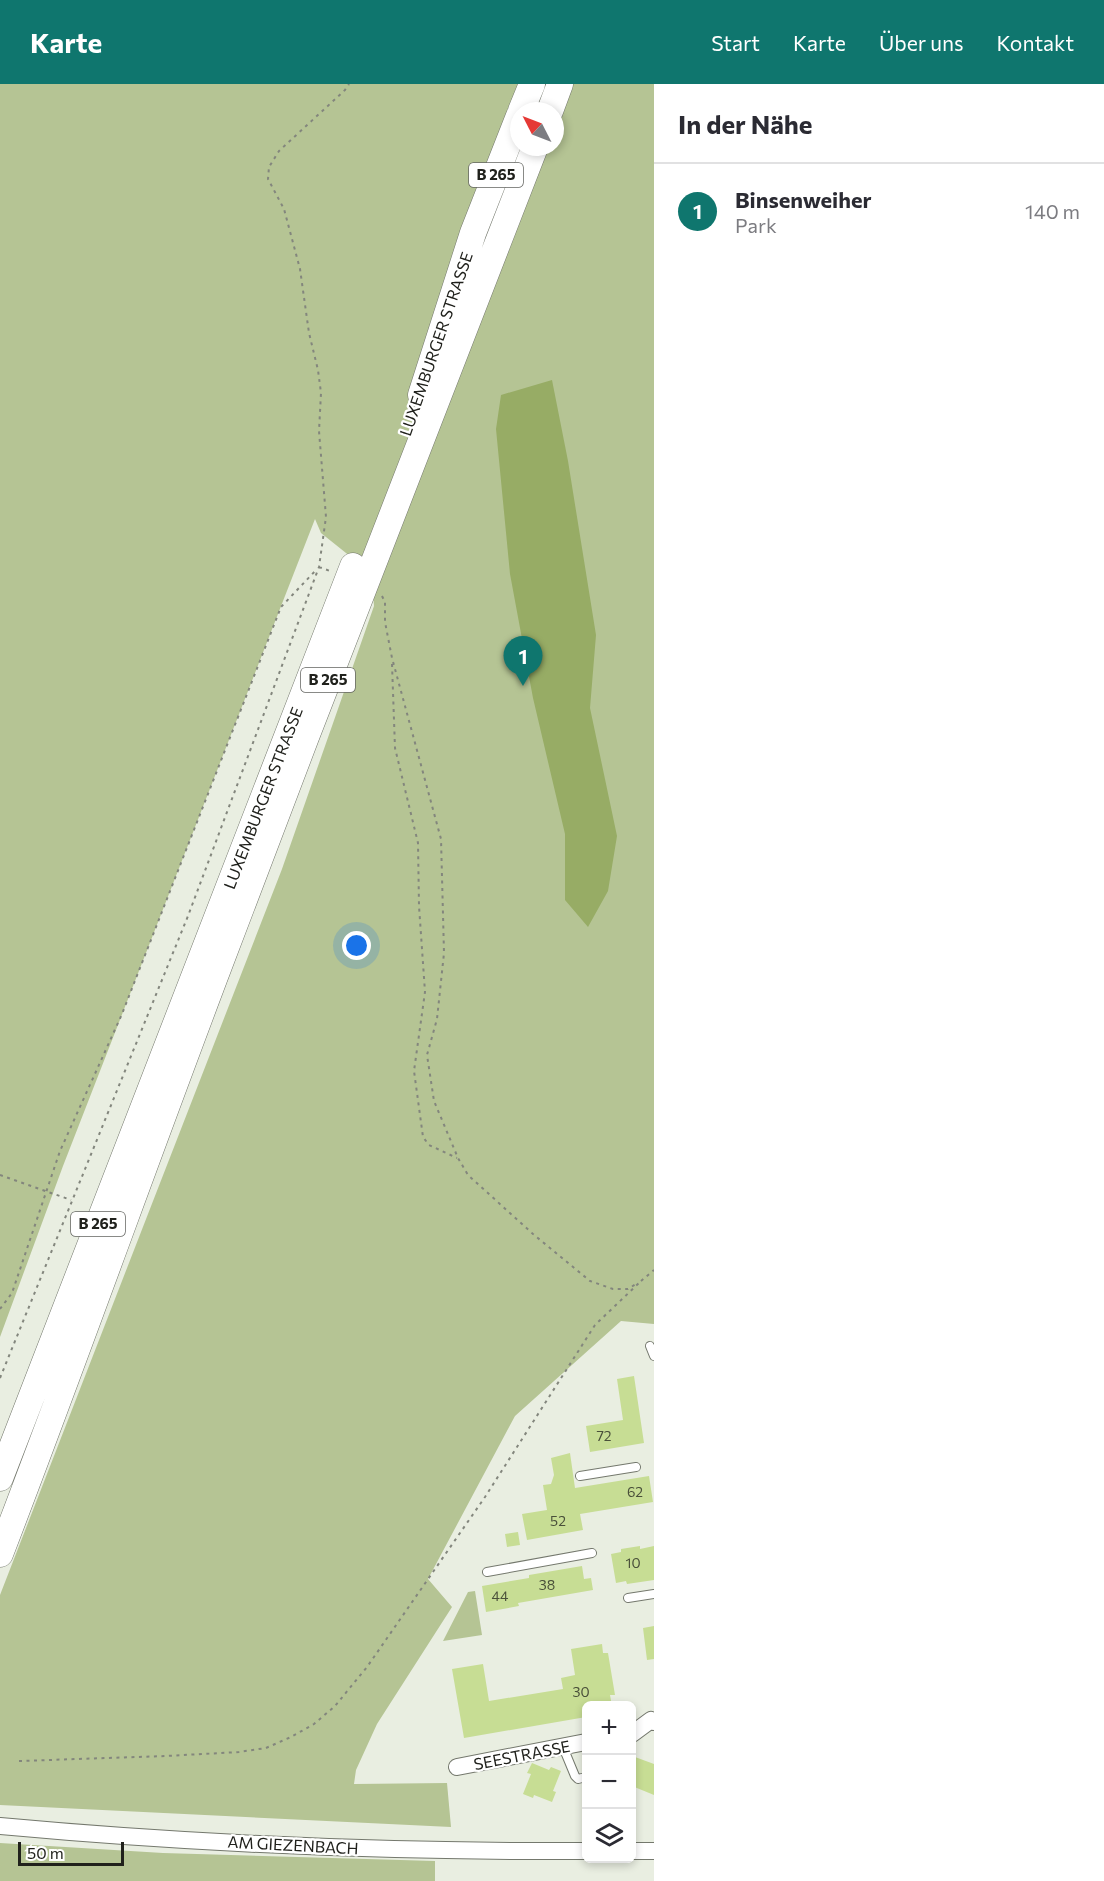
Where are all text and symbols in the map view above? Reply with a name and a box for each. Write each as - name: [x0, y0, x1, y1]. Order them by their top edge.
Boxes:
- text: Karte: [30, 25, 102, 59]
- text: Start: [711, 30, 760, 55]
- text: Karte: [793, 30, 846, 55]
- text: Über uns: [879, 30, 963, 55]
- text: Kontakt: [996, 30, 1074, 55]
- north arrow: [510, 102, 564, 156]
- text: In der Nähe: [678, 108, 813, 139]
- road number: B 265: [469, 163, 523, 187]
- text: Binsenweiher: [735, 186, 872, 213]
- text: 1: [693, 199, 702, 223]
- text: 140 m: [1025, 199, 1080, 223]
- text: Park: [735, 213, 777, 237]
- street label: LUXEMBURGER STRASSE: [395, 249, 476, 438]
- pin: 1: [504, 636, 542, 686]
- road number: B 265: [301, 668, 355, 692]
- street label: LUXEMBURGER STRASSE: [219, 704, 306, 891]
- your location: [342, 931, 371, 960]
- road number: B 265: [71, 1212, 125, 1236]
- house number: 72: [596, 1427, 612, 1444]
- house number: 62: [627, 1483, 643, 1500]
- house number: 52: [550, 1512, 566, 1529]
- house number: 10: [625, 1554, 641, 1571]
- house number: 38: [539, 1576, 555, 1593]
- house number: 44: [492, 1587, 509, 1604]
- house number: 30: [572, 1683, 590, 1700]
- map controls: [582, 1701, 636, 1863]
- button: +: [582, 1701, 636, 1755]
- street label: SEESTRASSE: [472, 1736, 572, 1773]
- button: −: [582, 1755, 636, 1809]
- button: layers: [582, 1809, 636, 1863]
- street label: AM GIEZENBACH: [227, 1832, 359, 1857]
- scale bar: [18, 1839, 124, 1866]
- text: 50 m: [27, 1843, 64, 1862]

